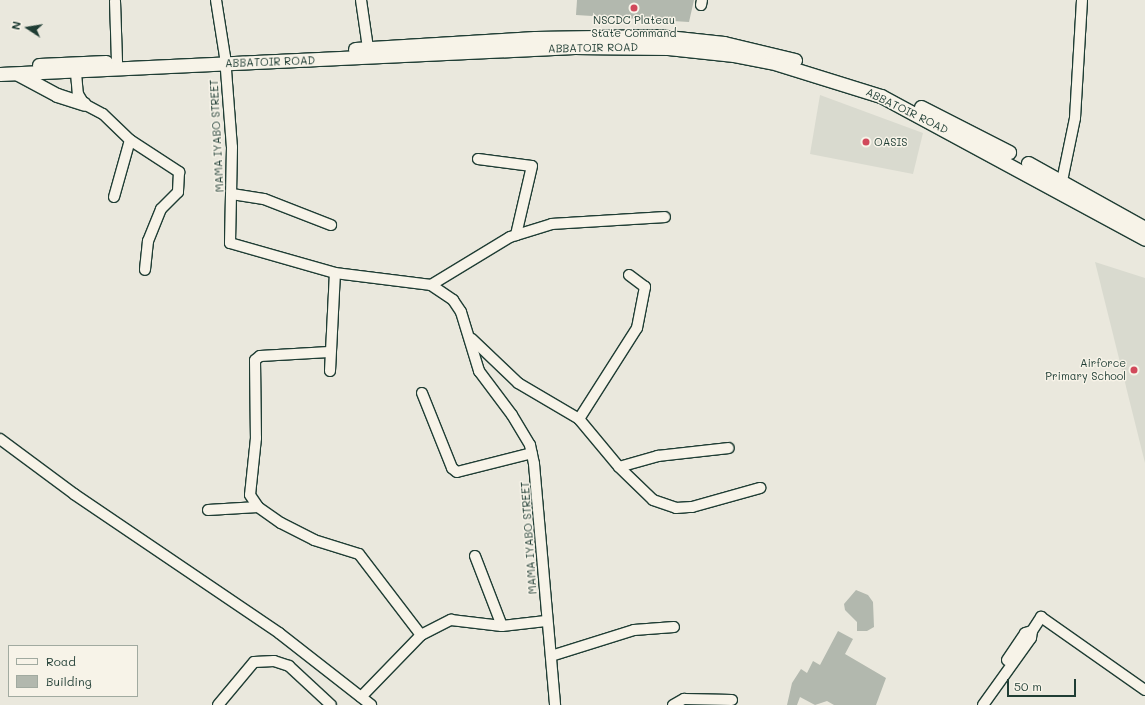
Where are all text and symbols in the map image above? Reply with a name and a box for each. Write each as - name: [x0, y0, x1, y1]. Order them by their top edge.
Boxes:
- marker: NSCDC Plateau State Command: [629, 3, 639, 13]
- north arrow: [8, 8, 48, 48]
- place label: NSCDC Plateau State Command: [592, 14, 676, 40]
- text: N: [8, 20, 24, 31]
- street label: ABBATOIR ROAD: [548, 41, 638, 55]
- street label: ABBATOIR ROAD: [225, 54, 315, 70]
- street label: MAMA IYABO STREET: [207, 79, 227, 193]
- street label: ABBATOIR ROAD: [864, 85, 950, 137]
- place label: OASIS: [874, 135, 908, 149]
- marker: OASIS: [861, 137, 871, 147]
- place label: Airforce Primary School: [1045, 357, 1126, 383]
- marker: Airforce Primary School: [1129, 365, 1139, 375]
- street label: MAMA IYABO STREET: [518, 481, 540, 595]
- legend: [8, 645, 138, 697]
- text: Road: [46, 653, 76, 669]
- scale bar: [1009, 671, 1078, 697]
- text: Building: [46, 673, 92, 689]
- text: 50 m: [1014, 678, 1042, 694]

